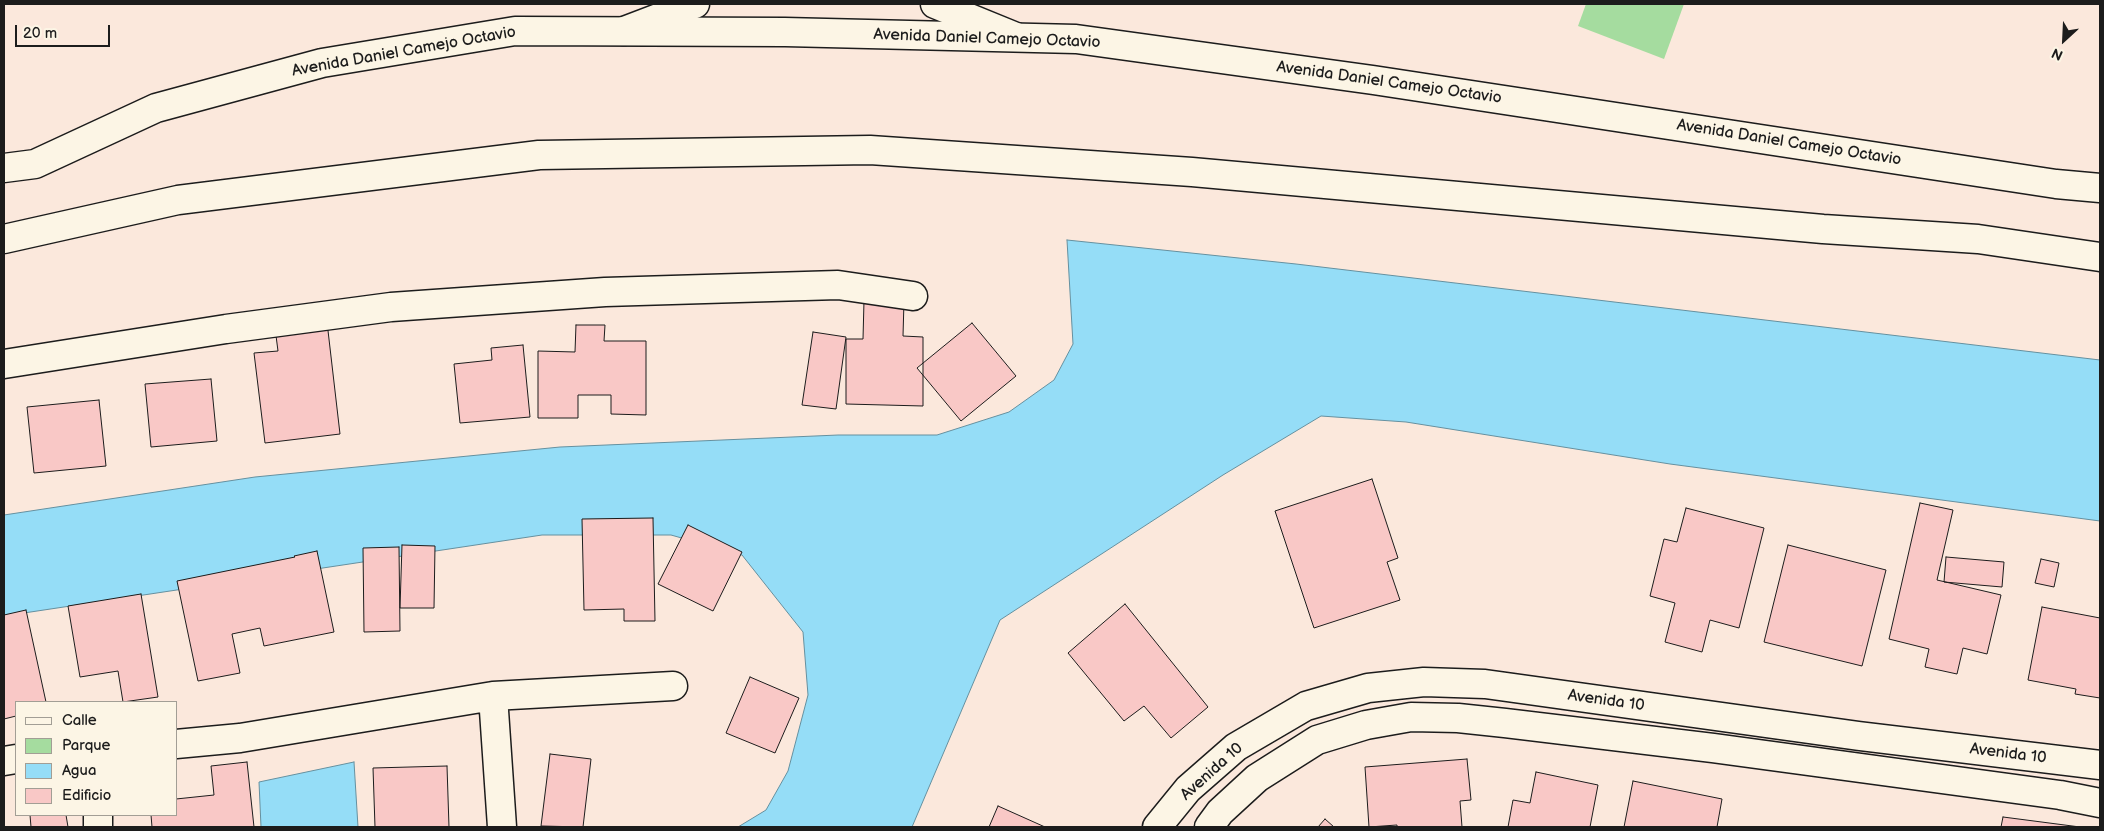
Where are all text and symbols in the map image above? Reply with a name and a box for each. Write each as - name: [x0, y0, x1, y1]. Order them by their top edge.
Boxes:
- scale bar: [18, 15, 112, 47]
- north arrow: [2039, 15, 2089, 65]
- street label: Avenida Daniel Camejo Octavio: [290, 23, 518, 81]
- text: 20 m: [23, 24, 57, 43]
- street label: Avenida Daniel Camejo Octavio: [873, 25, 1101, 53]
- text: N: [2049, 44, 2066, 64]
- street label: Avenida Daniel Camejo Octavio: [1275, 58, 1503, 108]
- street label: Avenida Daniel Camejo Octavio: [1675, 116, 1903, 170]
- street label: Avenida 10: [1566, 686, 1646, 716]
- legend: [15, 701, 178, 816]
- text: Calle: [62, 711, 97, 730]
- text: Parque: [62, 736, 110, 755]
- street label: Avenida 10: [1177, 739, 1247, 805]
- street label: Avenida 10: [1968, 740, 2048, 768]
- text: Agua: [62, 761, 96, 780]
- text: Edificio: [62, 786, 111, 805]

